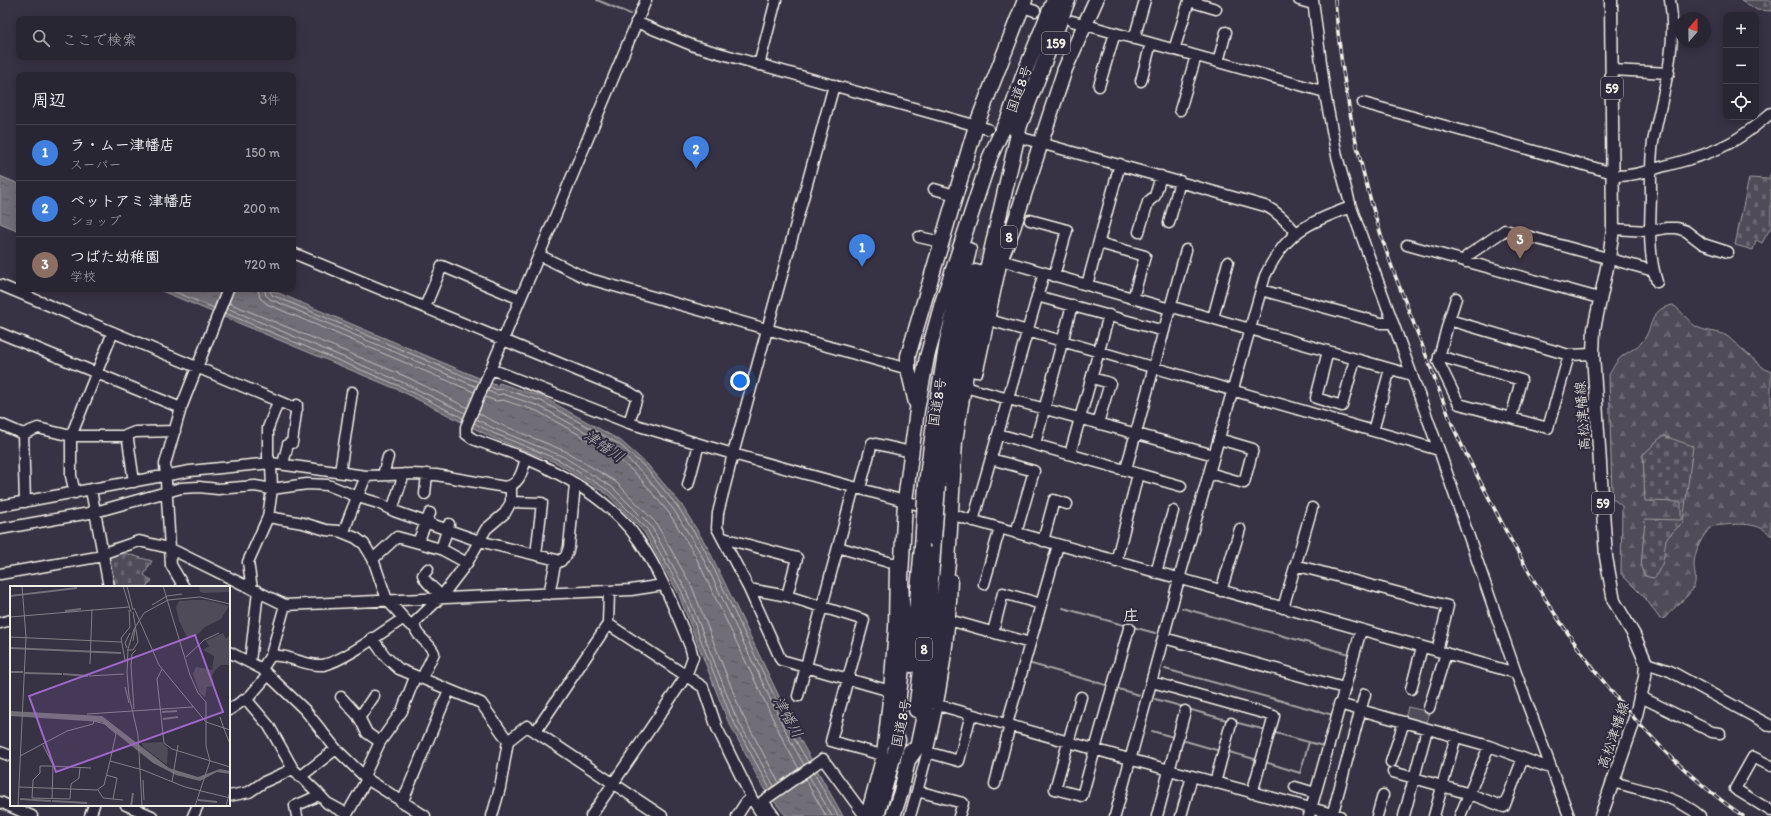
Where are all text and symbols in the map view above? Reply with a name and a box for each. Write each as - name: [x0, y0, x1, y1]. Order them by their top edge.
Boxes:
- north arrow: [1675, 12, 1711, 48]
- map controls: [1723, 12, 1759, 120]
- button: +: [1723, 12, 1759, 48]
- search box: [16, 16, 296, 60]
- icon: search: [30, 27, 52, 49]
- text: ここで検索: [62, 31, 137, 49]
- road number: 159: [1042, 32, 1070, 54]
- button: −: [1723, 48, 1759, 84]
- street label: 国道8号: [1003, 63, 1036, 115]
- road number: 59: [1601, 77, 1623, 99]
- button: locate: [1723, 84, 1759, 120]
- text: 周辺: [32, 90, 66, 110]
- text: 3件: [260, 92, 280, 107]
- text: ラ・ムー津幡店: [70, 136, 175, 154]
- pin: 2: [683, 136, 709, 169]
- text: 1: [42, 145, 48, 160]
- text: 150 m: [245, 145, 280, 160]
- text: スーパー: [70, 157, 121, 172]
- text: ペットアミ 津幡店: [70, 192, 193, 210]
- text: 2: [42, 201, 48, 216]
- text: 200 m: [243, 201, 280, 216]
- text: ショップ: [70, 213, 121, 228]
- road number: 8: [1001, 226, 1017, 248]
- pin: 3: [1507, 226, 1533, 259]
- pin: 1: [849, 234, 875, 267]
- text: つばた幼稚園: [70, 248, 160, 266]
- text: 3: [41, 257, 49, 272]
- text: 720 m: [245, 257, 280, 272]
- text: 学校: [70, 269, 96, 284]
- your location: [730, 371, 750, 391]
- street label: 国道8号: [925, 376, 950, 428]
- street label: 高松津幡線: [1572, 380, 1593, 451]
- water label: 津幡川: [580, 426, 628, 466]
- road number: 59: [1592, 492, 1614, 514]
- inset map: [10, 586, 230, 806]
- district label: 庄: [1123, 606, 1139, 625]
- road number: 8: [916, 638, 932, 660]
- water label: 津幡川: [769, 693, 807, 741]
- street label: 国道8号: [888, 697, 915, 749]
- street label: 高松津幡線: [1594, 699, 1633, 771]

